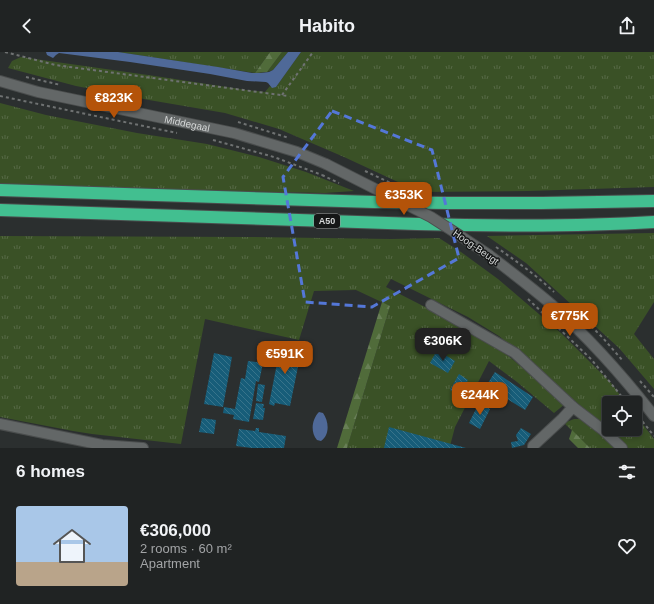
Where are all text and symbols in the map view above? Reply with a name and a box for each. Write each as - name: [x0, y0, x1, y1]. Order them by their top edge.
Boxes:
- icon: back: [16, 15, 38, 37]
- icon: share: [616, 15, 638, 37]
- text: Habito: [299, 16, 355, 36]
- pin: €823K: [86, 85, 142, 119]
- text: €823K: [95, 90, 133, 105]
- street label: Middegaal: [163, 113, 211, 133]
- pin: €353K: [376, 182, 432, 216]
- text: €353K: [385, 187, 423, 202]
- road number: A50: [314, 214, 340, 228]
- street label: Hoog-Beugt: [451, 227, 501, 267]
- pin: €775K: [542, 303, 598, 337]
- text: €775K: [551, 308, 589, 323]
- pin: €306K: [415, 328, 471, 362]
- text: €306K: [424, 333, 462, 348]
- pin: €591K: [257, 341, 313, 375]
- text: €591K: [266, 346, 304, 361]
- pin: €244K: [452, 382, 508, 416]
- text: €244K: [461, 387, 499, 402]
- map controls: [602, 396, 642, 436]
- button: locate: [602, 396, 642, 436]
- icon: filters: [616, 461, 638, 483]
- text: 6 homes: [16, 462, 85, 481]
- text: €306,000: [140, 521, 211, 540]
- icon: home: [48, 522, 96, 570]
- icon: heart: [616, 535, 638, 557]
- text: 2 rooms · 60 m²: [140, 541, 232, 556]
- text: Apartment: [140, 556, 200, 571]

